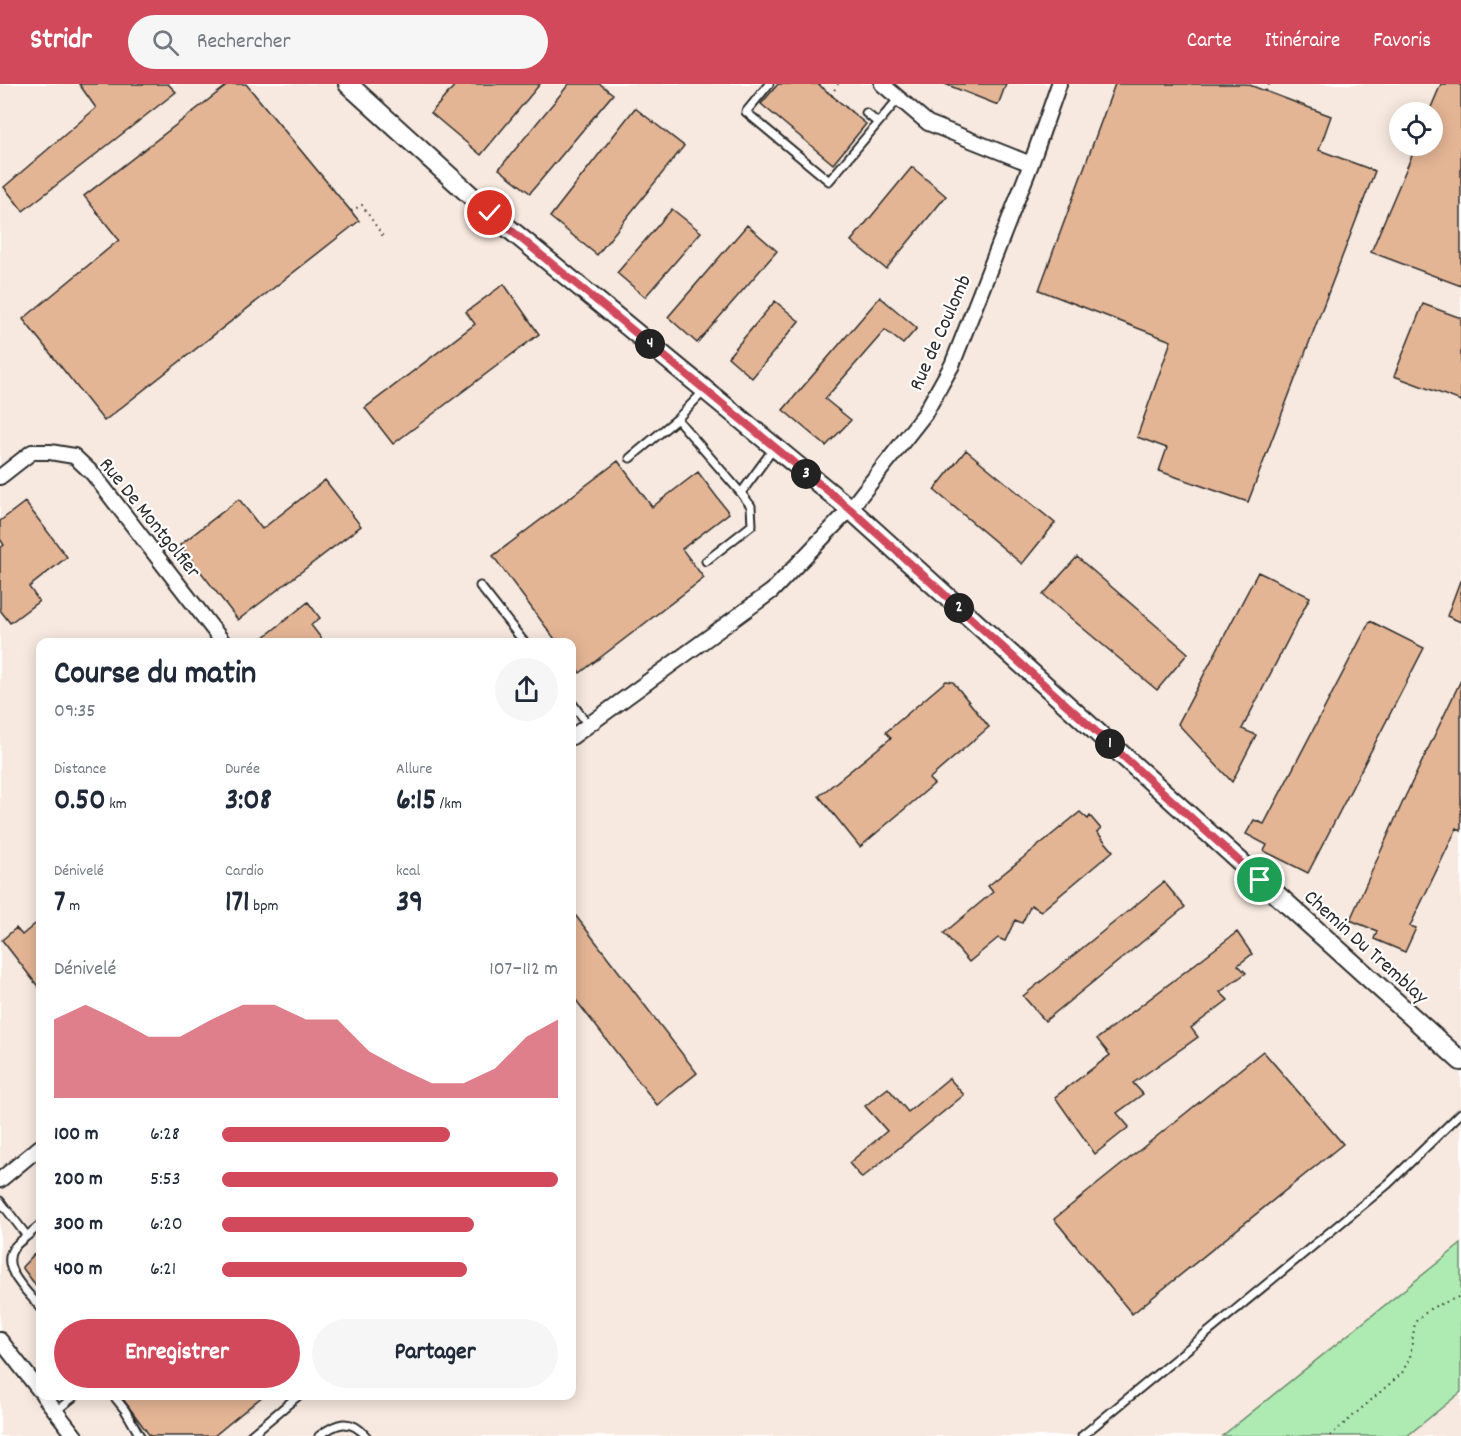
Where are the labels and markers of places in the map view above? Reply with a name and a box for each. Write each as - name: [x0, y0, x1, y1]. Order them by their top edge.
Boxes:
- pin: [464, 187, 515, 238]
- pin: 4: [635, 329, 665, 359]
- pin: 3: [791, 459, 821, 489]
- pin: 2: [944, 593, 974, 623]
- pin: 1: [1095, 729, 1125, 759]
- pin: [1234, 854, 1285, 905]

